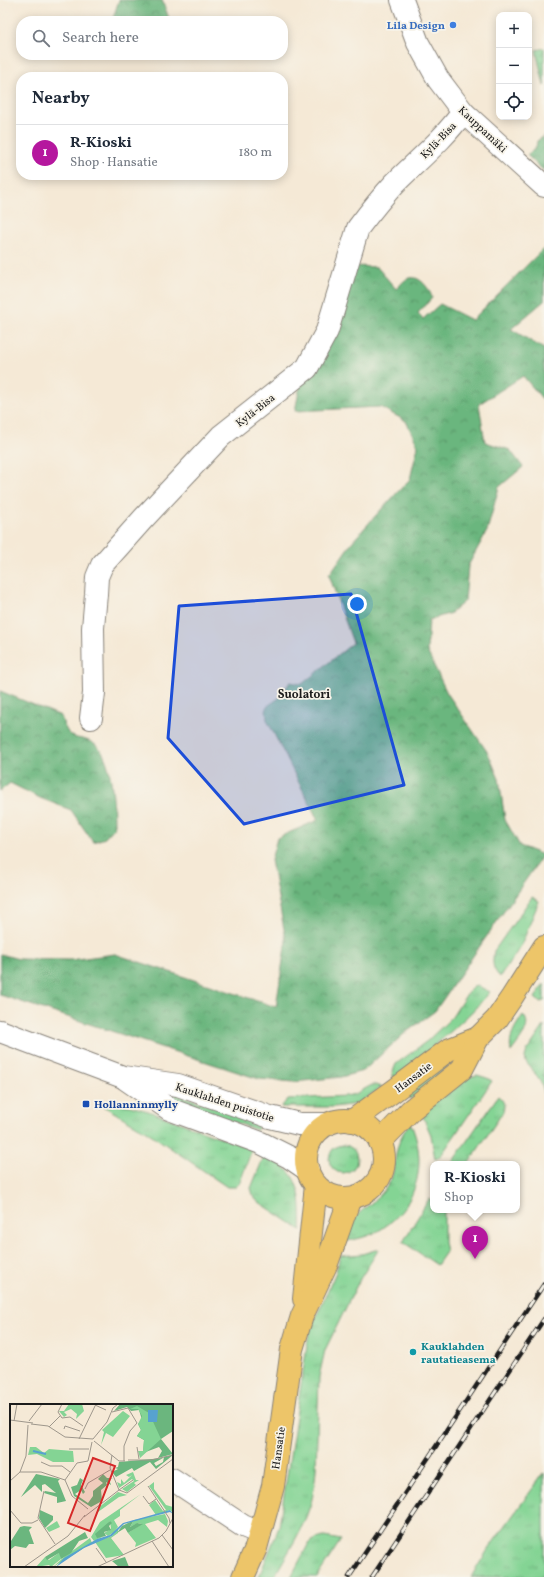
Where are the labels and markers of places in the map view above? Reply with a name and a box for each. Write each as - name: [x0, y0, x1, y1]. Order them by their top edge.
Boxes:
- place label: Lila Design: [387, 19, 445, 34]
- marker: Lila Design: [448, 20, 458, 30]
- place label: Hollanninmylly: [94, 1098, 179, 1113]
- marker: Hollanninmylly: [81, 1099, 91, 1109]
- pin: 1: [462, 1226, 488, 1259]
- place label: Kauklahden rautatieasema: [421, 1340, 496, 1368]
- marker: Kauklahden rautatieasema: [408, 1347, 418, 1357]

